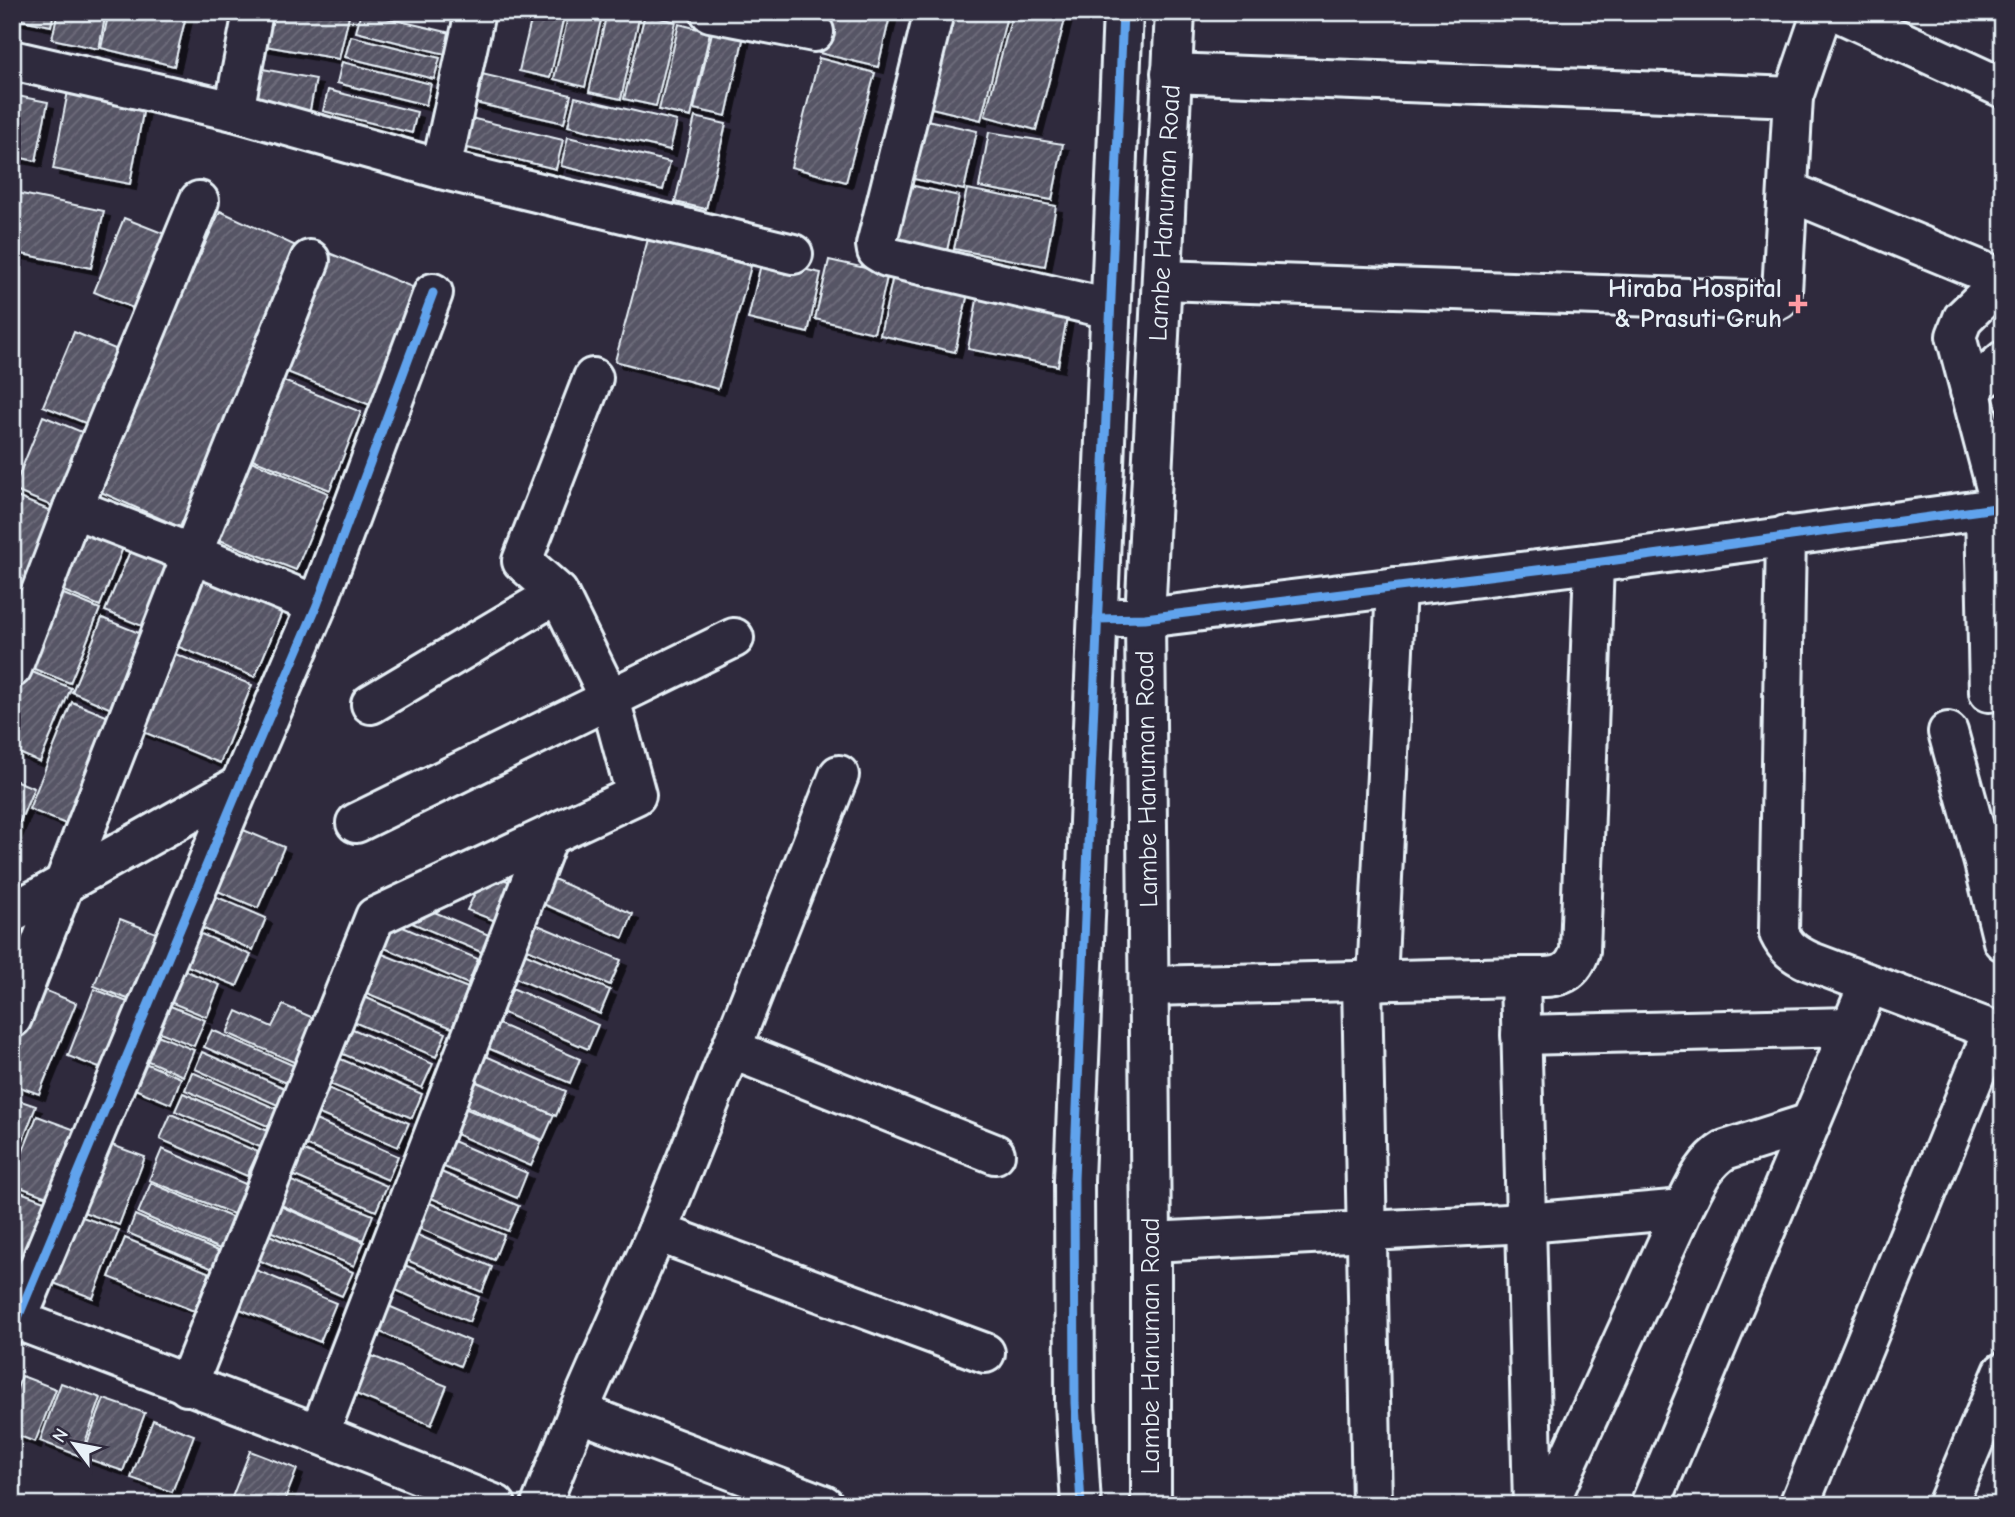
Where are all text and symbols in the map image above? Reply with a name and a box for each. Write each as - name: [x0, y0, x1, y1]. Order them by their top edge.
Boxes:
- street label: Lambe Hanuman Road: [1143, 84, 1187, 342]
- place label: Hiraba Hospital & Prasuti Gruh: [1608, 274, 1782, 334]
- marker: Hiraba Hospital & Prasuti Gruh: [1788, 294, 1808, 314]
- street label: Lambe Hanuman Road: [1130, 650, 1164, 908]
- street label: Lambe Hanuman Road: [1136, 1217, 1166, 1475]
- north arrow: [38, 1408, 108, 1478]
- text: N: [48, 1424, 73, 1447]

